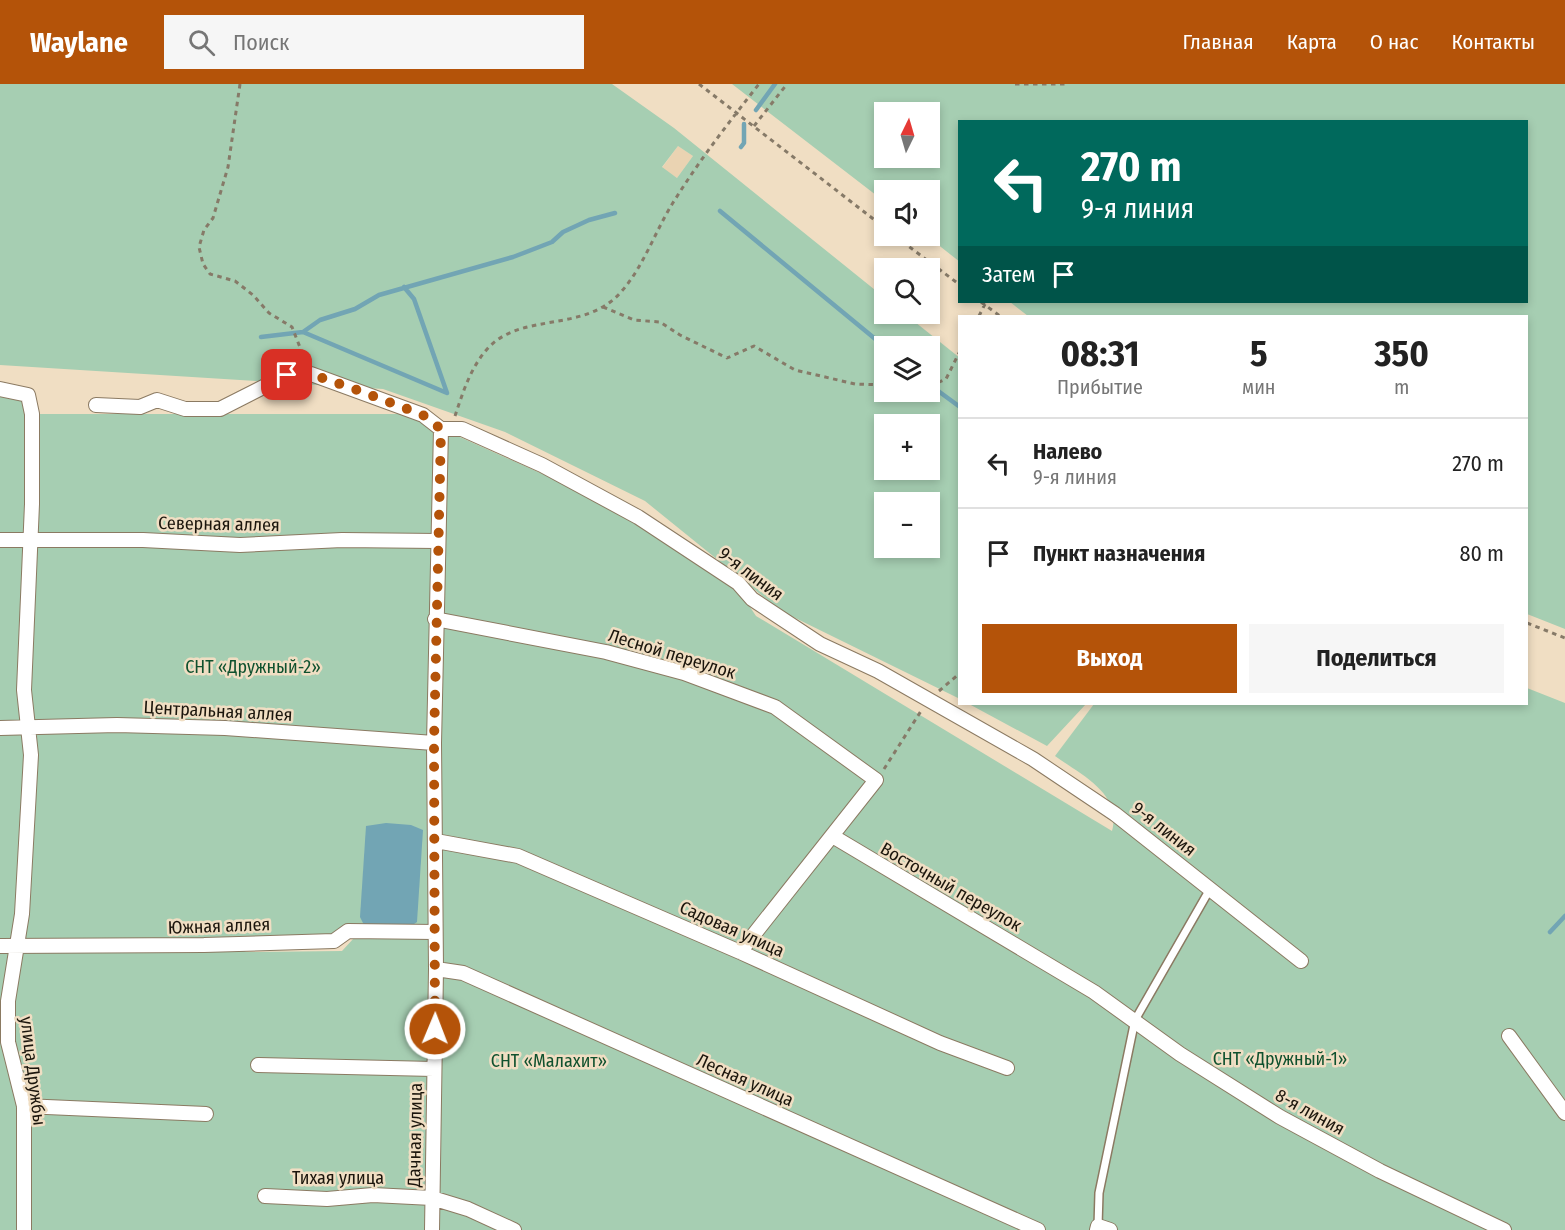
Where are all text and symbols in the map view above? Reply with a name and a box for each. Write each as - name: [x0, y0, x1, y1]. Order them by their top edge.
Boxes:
- search box: [164, 15, 584, 69]
- text: Waylane: [30, 26, 128, 59]
- icon: search: [185, 26, 218, 59]
- text: Поиск: [233, 29, 289, 56]
- text: Главная: [1183, 29, 1254, 55]
- text: Карта: [1287, 29, 1337, 55]
- text: О нас: [1370, 29, 1418, 55]
- text: Контакты: [1451, 29, 1535, 55]
- north arrow: [874, 102, 940, 168]
- map controls: [874, 102, 940, 558]
- text: 270 m: [1081, 142, 1181, 192]
- icon: left: [982, 144, 1060, 222]
- button: sound: [874, 180, 940, 246]
- text: 9-я линия: [1081, 193, 1194, 225]
- button: search: [874, 258, 940, 324]
- icon: arrive: [1047, 258, 1080, 291]
- text: Затем: [982, 261, 1035, 288]
- text: 08:31: [1060, 332, 1140, 376]
- text: 5: [1250, 332, 1268, 376]
- text: 350: [1375, 332, 1429, 376]
- button: layers: [874, 336, 940, 402]
- pin: [261, 349, 312, 400]
- icon: arrive: [270, 358, 303, 391]
- text: Прибытие: [1057, 375, 1143, 399]
- text: мин: [1242, 375, 1276, 399]
- text: m: [1394, 375, 1409, 399]
- button: +: [874, 414, 940, 480]
- text: Налево: [1033, 438, 1102, 465]
- icon: left: [982, 447, 1015, 480]
- text: 270 m: [1452, 450, 1504, 477]
- text: 9-я линия: [1033, 465, 1117, 489]
- button: −: [874, 492, 940, 558]
- street label: Северная аллея: [158, 512, 280, 536]
- icon: arrive: [982, 537, 1015, 570]
- text: Пункт назначения: [1033, 540, 1205, 567]
- text: 80 m: [1459, 540, 1504, 567]
- street label: 9-я линия: [714, 543, 788, 605]
- street label: Лесной переулок: [606, 624, 739, 684]
- button: Выход: [982, 624, 1237, 693]
- button: Поделиться: [1249, 624, 1504, 693]
- park label: СНТ «Дружный-2»: [185, 656, 321, 678]
- street label: Центральная аллея: [143, 696, 293, 726]
- street label: 9-я линия: [1128, 797, 1200, 861]
- street label: Восточный переулок: [876, 838, 1026, 937]
- street label: Садовая улица: [676, 896, 788, 962]
- street label: Южная аллея: [167, 913, 271, 939]
- position arrow: [403, 997, 467, 1061]
- street label: улица Дружбы: [15, 1015, 51, 1127]
- park label: СНТ «Дружный-1»: [1213, 1048, 1347, 1070]
- street label: Лесная улица: [693, 1049, 797, 1111]
- park label: СНТ «Малахит»: [491, 1050, 607, 1072]
- street label: Дачная улица: [403, 1082, 427, 1188]
- street label: 8-я линия: [1272, 1084, 1348, 1140]
- street label: Тихая улица: [292, 1167, 384, 1189]

